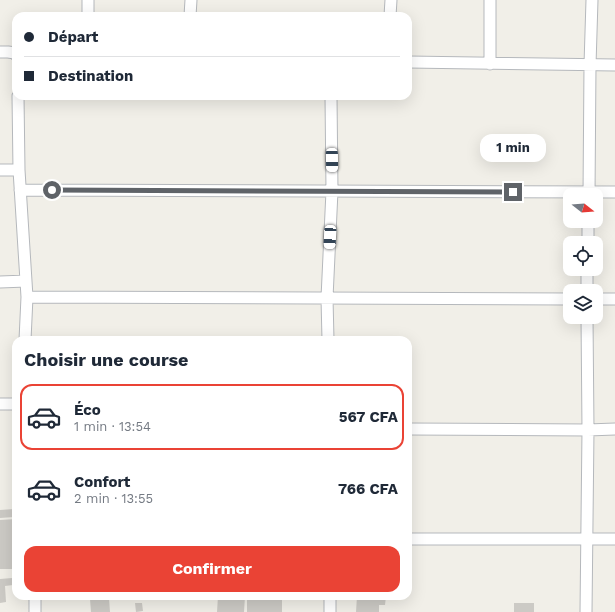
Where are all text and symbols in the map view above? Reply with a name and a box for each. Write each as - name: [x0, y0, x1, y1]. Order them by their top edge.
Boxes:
- text: Départ: [48, 28, 98, 46]
- text: Destination: [48, 67, 133, 85]
- callout: 1 min: [480, 134, 546, 162]
- text: 1 min: [496, 140, 530, 155]
- car: [326, 148, 338, 172]
- route start: [43, 181, 61, 199]
- route end: [504, 183, 522, 201]
- north arrow: [563, 188, 603, 228]
- map controls: [563, 188, 603, 324]
- car: [323, 225, 337, 249]
- button: locate: [563, 236, 603, 276]
- button: layers: [563, 284, 603, 324]
- text: Choisir une course: [24, 349, 188, 370]
- icon: car: [26, 399, 62, 435]
- text: Éco: [74, 401, 101, 419]
- text: 567 CFA: [339, 408, 398, 426]
- text: 1 min · 13:54: [74, 419, 151, 434]
- icon: car: [26, 471, 62, 507]
- text: Confort: [74, 473, 130, 491]
- text: 766 CFA: [338, 480, 398, 498]
- text: 2 min · 13:55: [74, 491, 153, 506]
- button: Confirmer: [24, 546, 400, 592]

